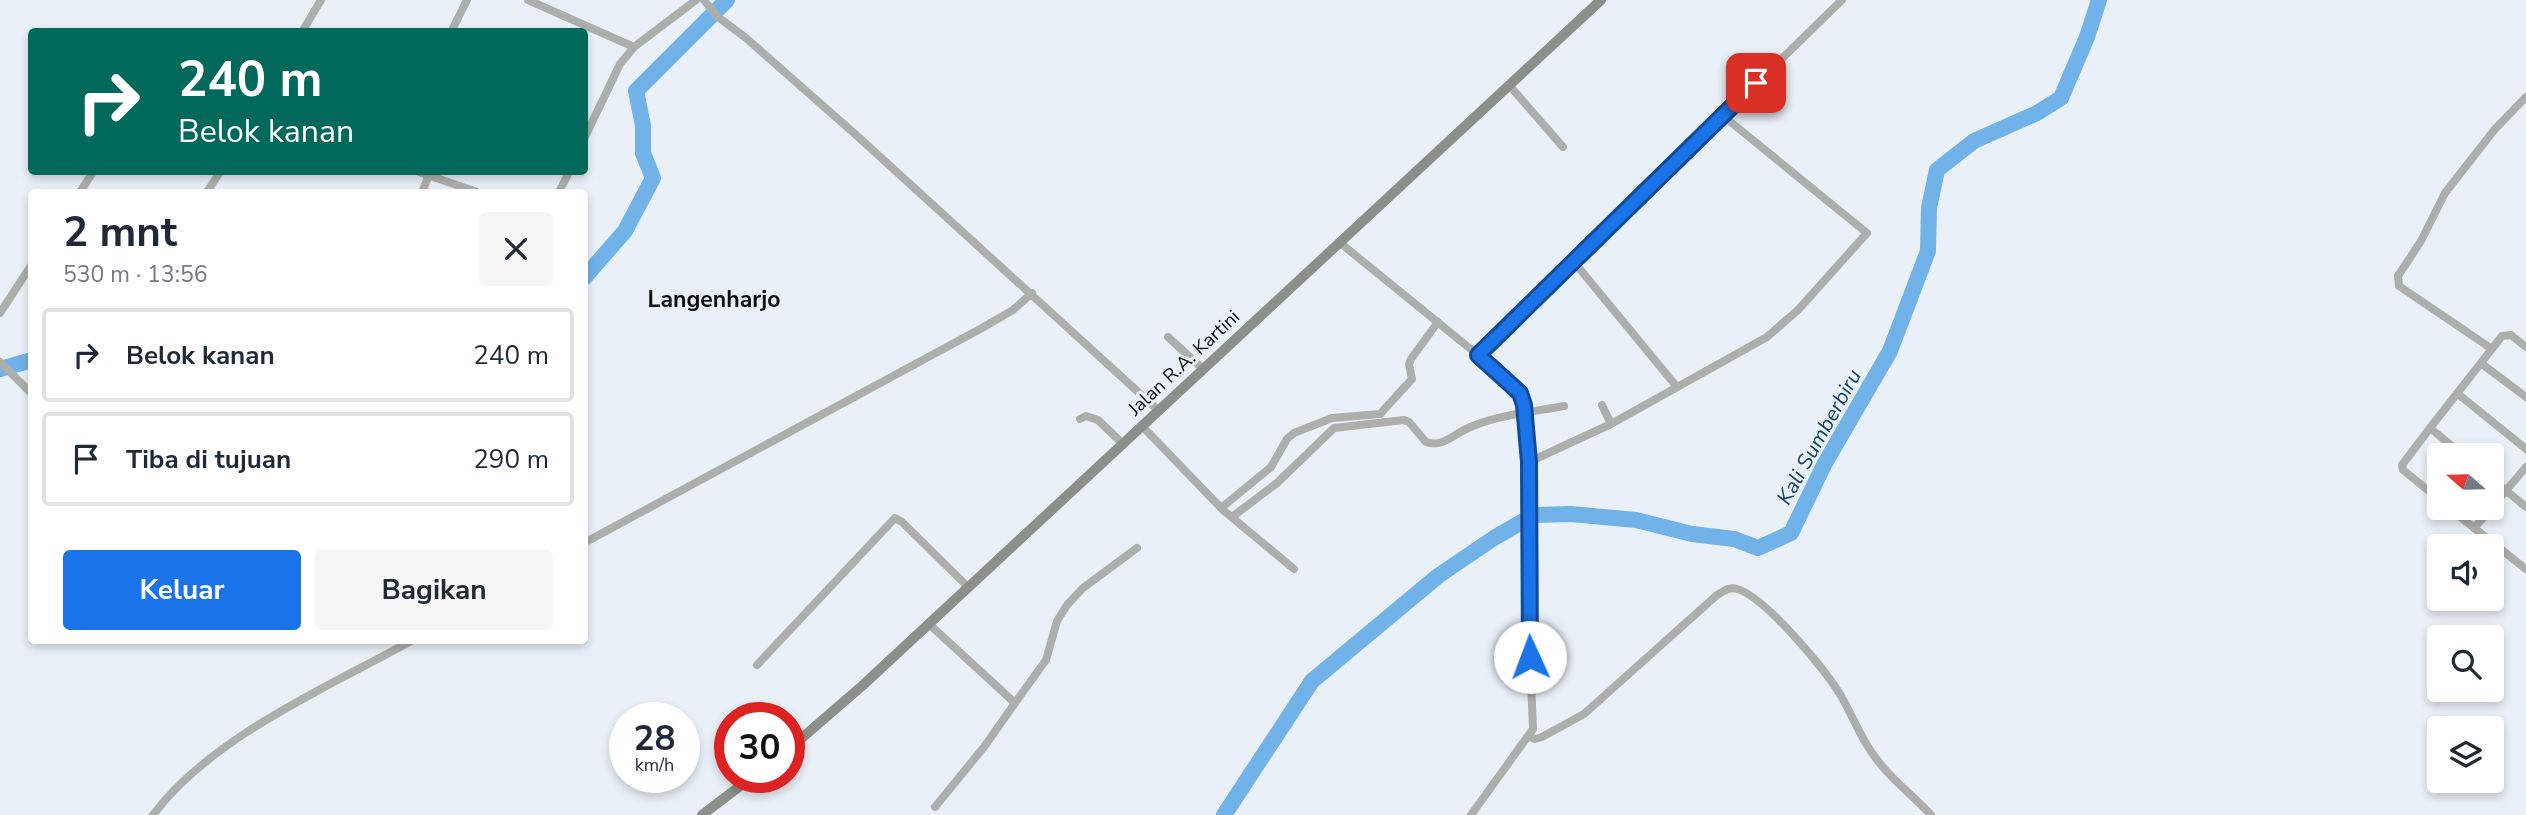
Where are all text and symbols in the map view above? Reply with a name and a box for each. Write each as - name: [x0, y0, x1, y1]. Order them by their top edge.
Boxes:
- text: 240 m: [178, 46, 322, 113]
- pin: [1726, 53, 1786, 113]
- icon: right: [63, 56, 154, 147]
- icon: arrive: [1737, 64, 1775, 102]
- text: Belok kanan: [178, 110, 354, 153]
- text: 2 mnt: [63, 204, 177, 261]
- button: close: [479, 212, 553, 286]
- text: 530 m · 13:56: [63, 259, 208, 290]
- district label: Langenharjo: [647, 284, 781, 315]
- street label: Jalan R.A. Kartini: [1122, 304, 1246, 422]
- icon: right: [67, 336, 105, 374]
- text: Belok kanan: [126, 338, 275, 373]
- text: 240 m: [473, 338, 549, 373]
- water label: Kali Sumberbiru: [1770, 364, 1868, 510]
- icon: arrive: [67, 440, 105, 478]
- text: Tiba di tujuan: [126, 442, 291, 477]
- text: 290 m: [473, 442, 549, 477]
- north arrow: [2427, 443, 2504, 520]
- map controls: [2427, 443, 2504, 793]
- button: sound: [2427, 534, 2504, 611]
- button: Keluar: [63, 550, 301, 630]
- button: Bagikan: [315, 550, 553, 630]
- position arrow: [1493, 620, 1567, 694]
- button: search: [2427, 625, 2504, 702]
- speed limit sign: 30: [714, 702, 805, 793]
- text: 28: [633, 715, 676, 762]
- button: layers: [2427, 716, 2504, 793]
- text: km/h: [635, 753, 674, 777]

